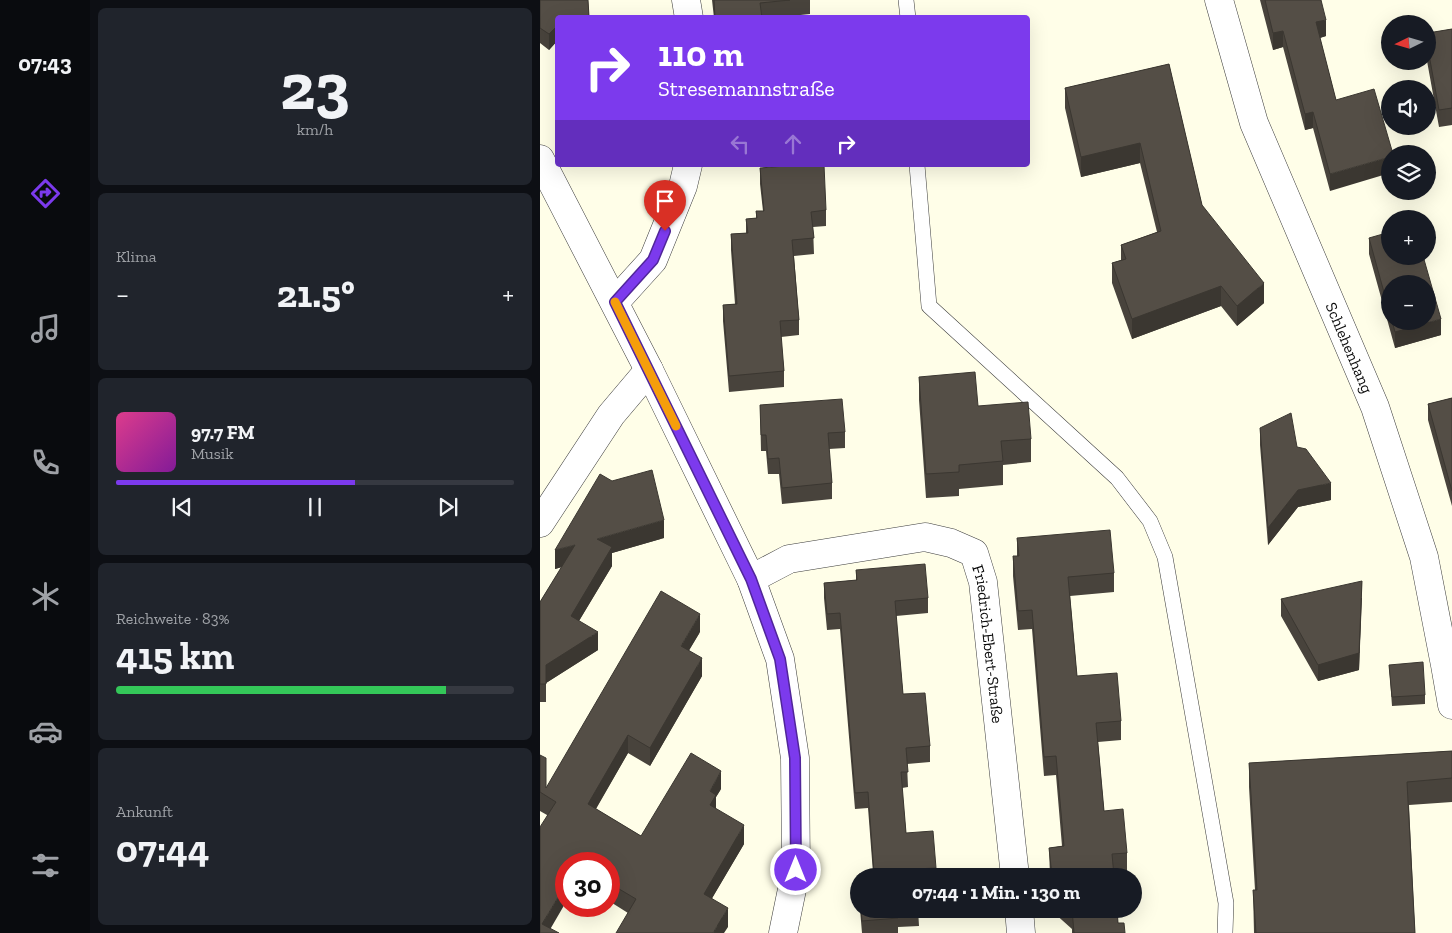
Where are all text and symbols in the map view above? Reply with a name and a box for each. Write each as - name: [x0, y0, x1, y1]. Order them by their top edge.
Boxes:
- north arrow: [1381, 15, 1436, 70]
- map controls: [1381, 15, 1436, 330]
- text: 110 m: [658, 33, 744, 75]
- icon: right: [575, 35, 640, 100]
- text: 23: [280, 48, 350, 126]
- text: 07:43: [18, 50, 72, 77]
- text: Stresemannstraße: [658, 75, 835, 102]
- button: sound: [1381, 80, 1436, 135]
- text: km/h: [297, 120, 333, 139]
- icon: left: [726, 130, 754, 158]
- icon: ahead: [779, 130, 807, 158]
- icon: right: [832, 130, 860, 158]
- button: layers: [1381, 145, 1436, 200]
- icon: directions: [28, 176, 63, 211]
- pin: [644, 180, 686, 231]
- icon: arrive: [651, 187, 679, 215]
- button: +: [1381, 210, 1436, 265]
- text: Klima: [116, 247, 157, 266]
- text: 21.5°: [277, 271, 355, 317]
- button: −: [1381, 275, 1436, 330]
- text: −: [116, 278, 129, 311]
- text: +: [502, 278, 514, 311]
- street label: Schlehenhang: [1321, 299, 1377, 396]
- icon: music: [28, 311, 63, 346]
- text: 97.7 FM: [191, 421, 255, 444]
- text: Musik: [191, 444, 234, 463]
- icon: phone: [28, 445, 63, 480]
- icon: previous: [168, 493, 196, 521]
- icon: pause: [301, 493, 329, 521]
- icon: next: [434, 493, 462, 521]
- street label: Friedrich-Ebert-Straße: [968, 562, 1007, 724]
- icon: climate: [28, 579, 63, 614]
- text: Reichweite · 83%: [116, 609, 229, 628]
- text: 415 km: [116, 633, 234, 679]
- icon: car: [28, 714, 63, 749]
- text: Ankunft: [116, 802, 173, 821]
- text: 07:44: [116, 826, 209, 872]
- position arrow: [769, 843, 821, 895]
- icon: filters: [28, 848, 63, 883]
- speed limit sign: 30: [555, 852, 620, 917]
- text: 07:44 · 1 Min. · 130 m: [912, 881, 1080, 904]

